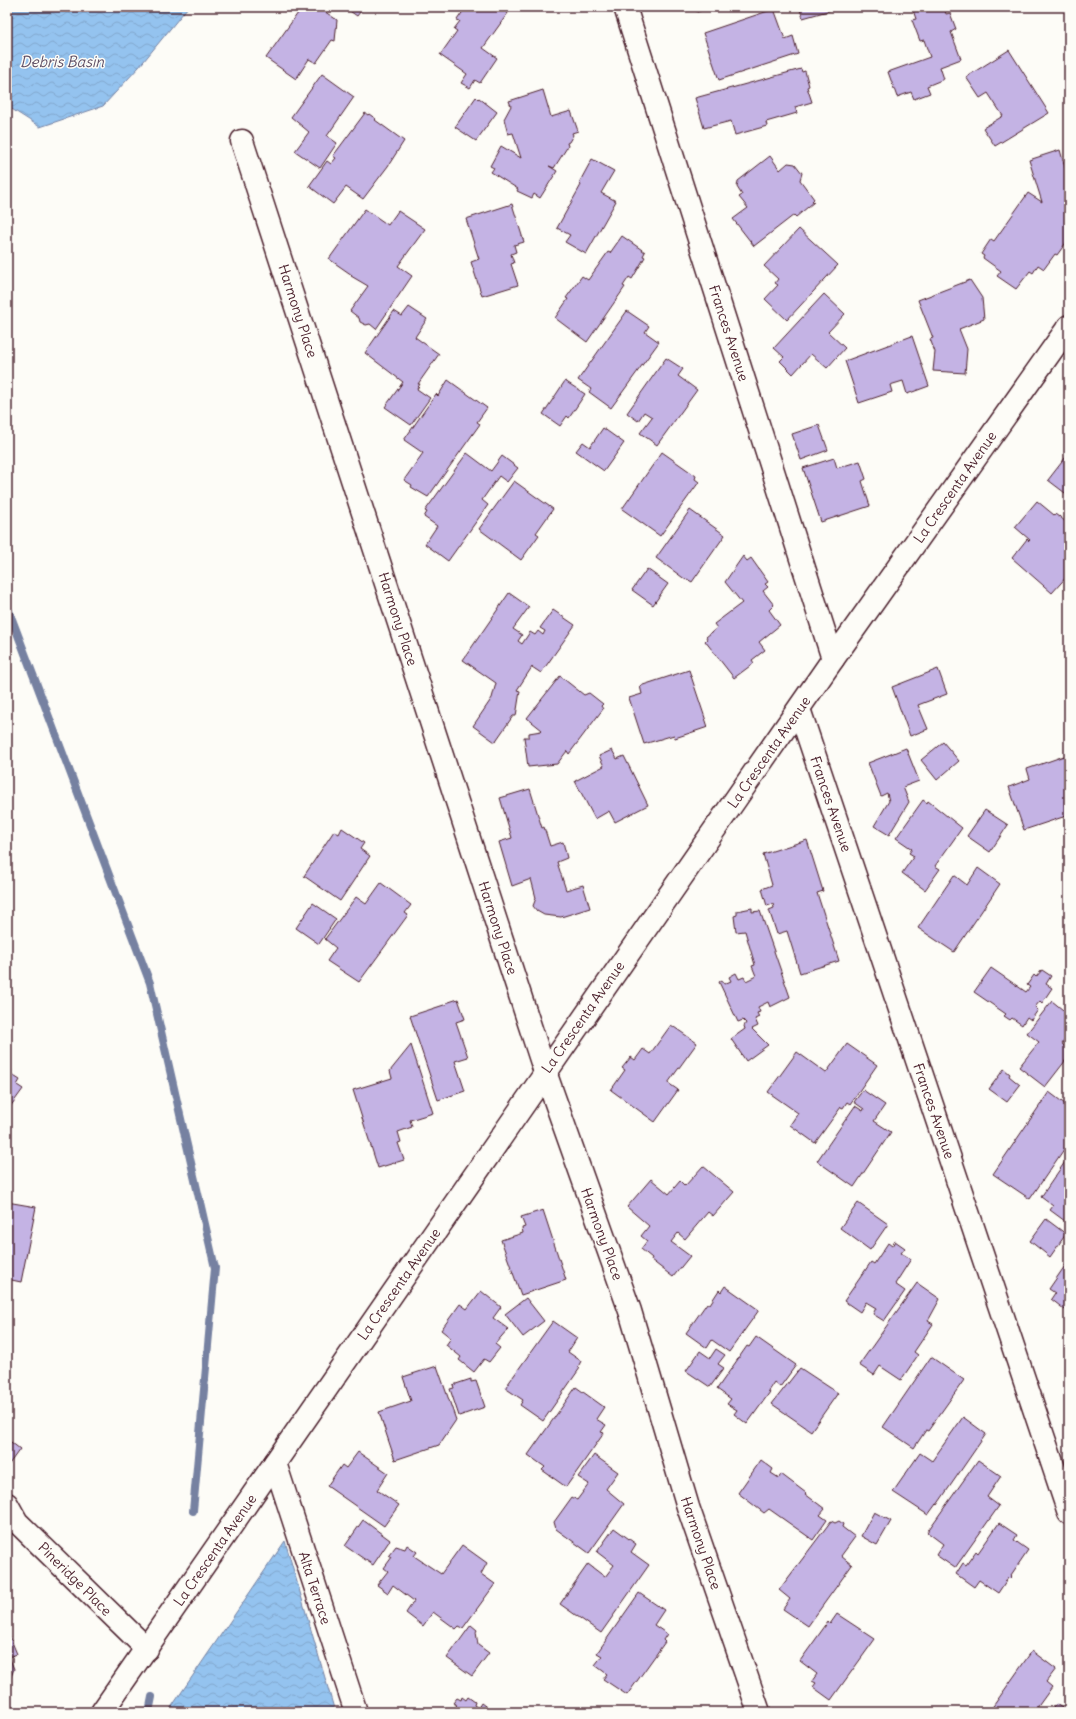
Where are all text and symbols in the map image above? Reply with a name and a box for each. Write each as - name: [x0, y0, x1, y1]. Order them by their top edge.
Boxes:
- water label: Debris Basin: [20, 52, 104, 71]
- street label: Harmony Place: [274, 262, 322, 360]
- street label: Frances Avenue: [705, 283, 753, 383]
- street label: La Crescenta Avenue: [910, 428, 1000, 546]
- street label: Harmony Place: [374, 570, 422, 668]
- street label: La Crescenta Avenue: [724, 693, 814, 811]
- street label: Frances Avenue: [806, 754, 856, 854]
- street label: Harmony Place: [474, 879, 522, 977]
- street label: La Crescenta Avenue: [538, 958, 628, 1076]
- street label: Frances Avenue: [909, 1061, 959, 1161]
- street label: Harmony Place: [577, 1185, 627, 1283]
- street label: La Crescenta Avenue: [354, 1225, 444, 1343]
- street label: La Crescenta Avenue: [170, 1491, 260, 1609]
- street label: Harmony Place: [677, 1494, 725, 1592]
- street label: Pineridge Place: [34, 1538, 116, 1620]
- street label: Alta Terrace: [295, 1549, 335, 1627]

